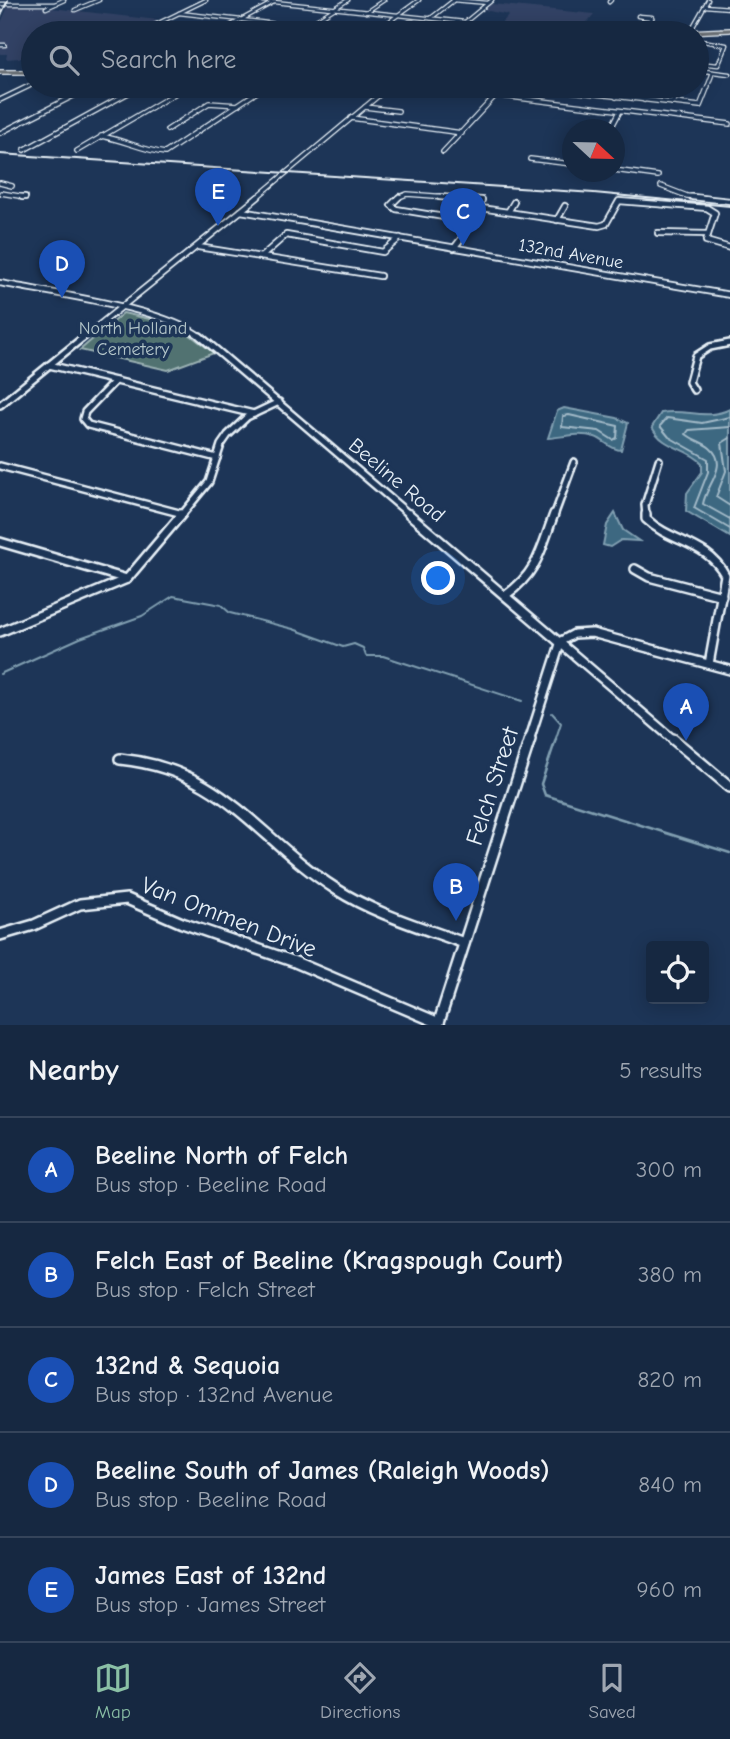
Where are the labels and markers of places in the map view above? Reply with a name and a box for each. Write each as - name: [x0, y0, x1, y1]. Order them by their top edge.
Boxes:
- pin: E: [195, 168, 241, 226]
- pin: C: [440, 188, 486, 246]
- pin: D: [39, 240, 85, 298]
- pin: A: [663, 683, 709, 741]
- pin: B: [433, 863, 479, 921]

